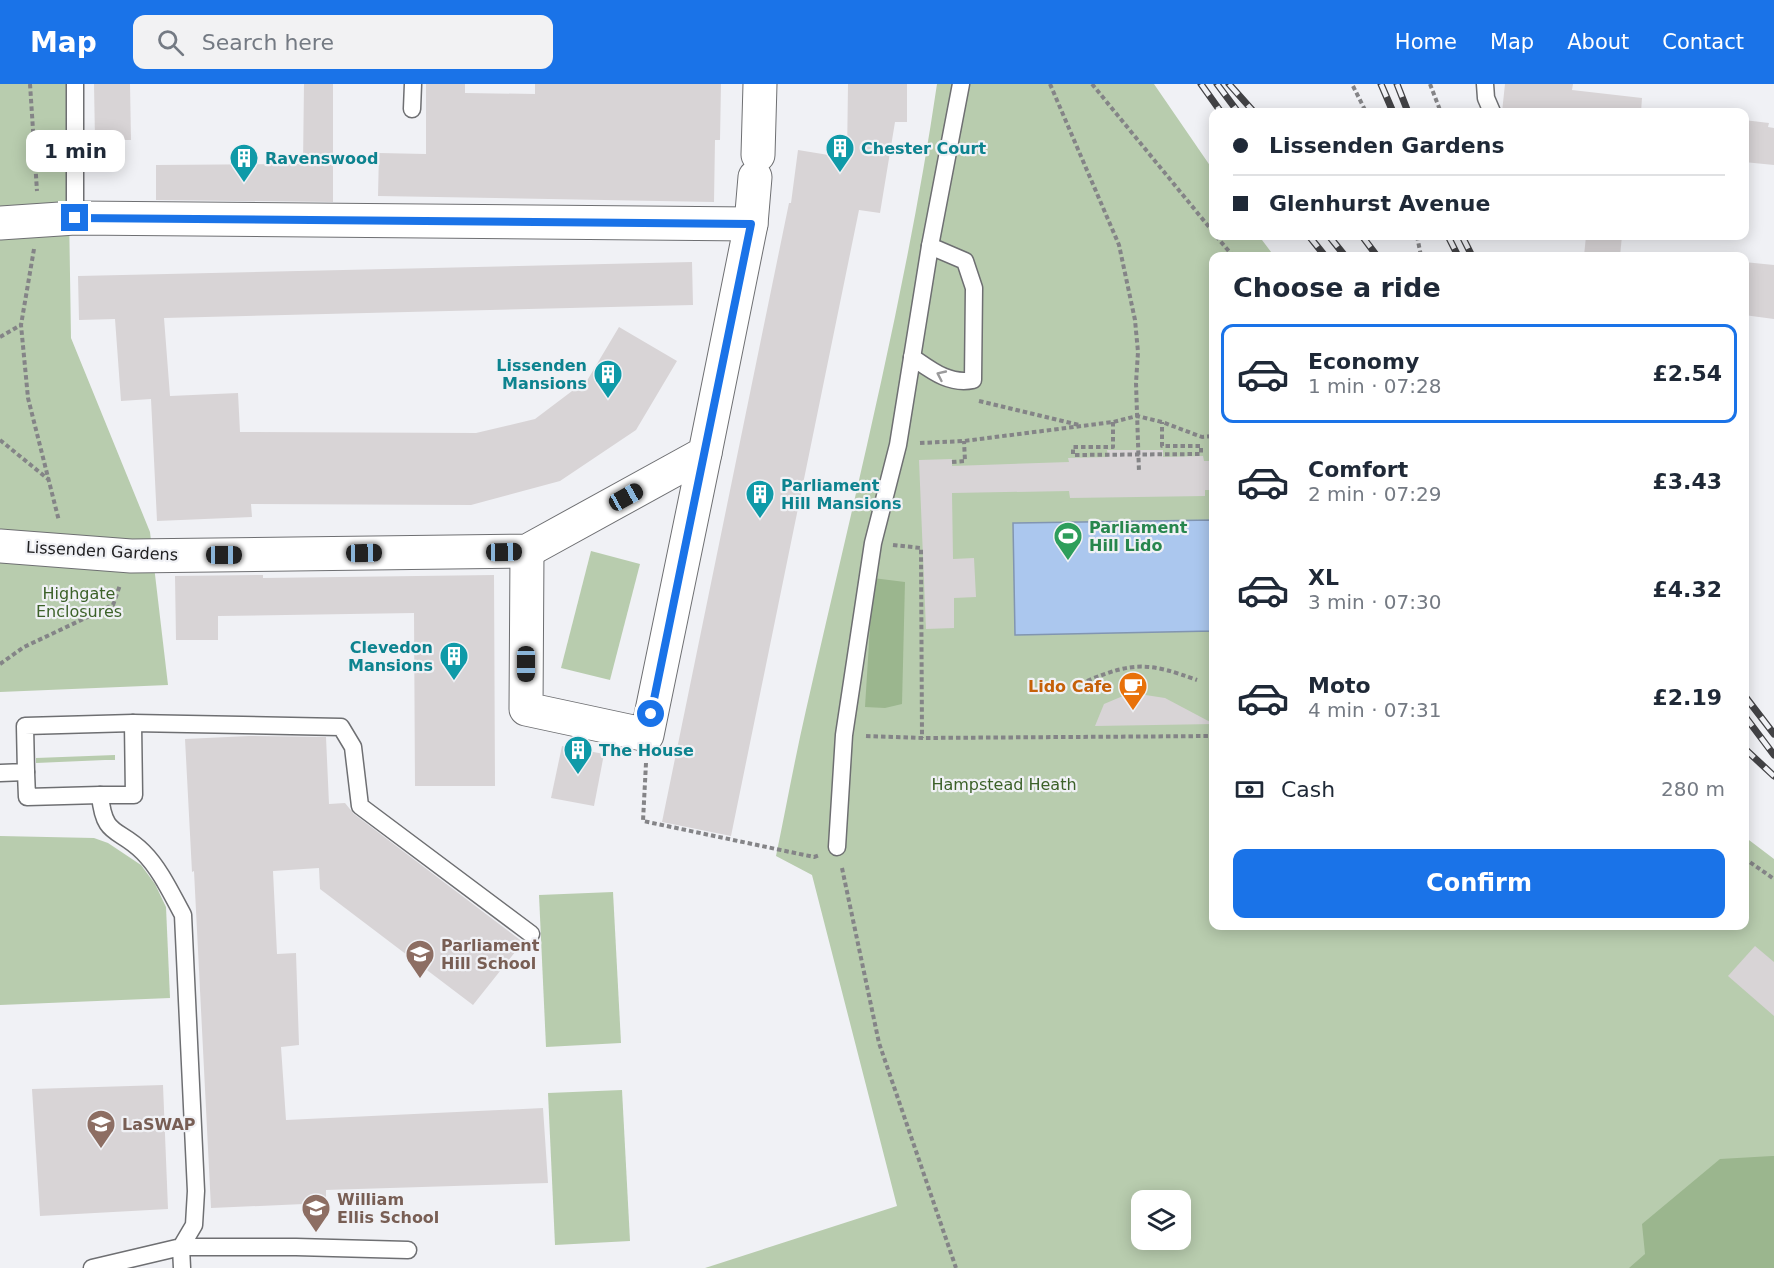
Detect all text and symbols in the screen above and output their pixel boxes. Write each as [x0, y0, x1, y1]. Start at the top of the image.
search box [133, 15, 553, 69]
text: Map [30, 26, 97, 59]
icon: search [154, 26, 187, 59]
text: Search here [202, 30, 334, 55]
text: Home [1395, 30, 1457, 54]
text: Map [1490, 30, 1534, 54]
text: About [1567, 30, 1629, 54]
text: Contact [1662, 30, 1744, 54]
callout: 1 min [26, 131, 124, 173]
building icon: Chester Court [824, 132, 856, 174]
text: Lissenden Gardens [1269, 133, 1505, 158]
text: 1 min [44, 139, 107, 163]
place label: Chester Court [861, 139, 986, 158]
building icon: Ravenswood [228, 142, 260, 184]
place label: Ravenswood [265, 149, 379, 168]
text: Glenhurst Avenue [1269, 191, 1490, 216]
route end [61, 204, 88, 231]
text: Choose a ride [1233, 272, 1441, 303]
icon: car [1236, 347, 1290, 401]
text: Economy [1308, 349, 1419, 374]
place label: Lissenden Mansions [496, 356, 587, 393]
building icon: Lissenden Mansions [592, 358, 624, 400]
text: £2.54 [1652, 361, 1722, 386]
one-way arrow [936, 370, 947, 382]
text: 1 min · 07:28 [1308, 374, 1442, 398]
icon: car [1236, 455, 1290, 509]
text: Comfort [1308, 457, 1408, 482]
text: £3.43 [1652, 469, 1722, 494]
place label: Parliament Hill Mansions [781, 476, 901, 513]
building icon: Parliament Hill Mansions [744, 478, 776, 520]
car [606, 480, 646, 514]
text: 2 min · 07:29 [1308, 482, 1442, 506]
place label: Parliament Hill Lido [1089, 518, 1188, 555]
sports icon: Parliament Hill Lido [1052, 520, 1084, 562]
street label: Lissenden Gardens [25, 538, 179, 564]
car [486, 543, 522, 561]
car [346, 544, 382, 562]
car [206, 546, 242, 564]
icon: car [1236, 563, 1290, 617]
text: XL [1308, 565, 1339, 590]
text: £4.32 [1652, 577, 1722, 602]
park label: Highgate Enclosures [36, 584, 122, 621]
text: 3 min · 07:30 [1308, 590, 1442, 614]
place label: Clevedon Mansions [348, 638, 433, 675]
building icon: Clevedon Mansions [438, 640, 470, 682]
car [517, 646, 535, 682]
cafe icon: Lido Cafe [1117, 670, 1149, 712]
icon: car [1236, 671, 1290, 725]
text: Moto [1308, 673, 1371, 698]
place label: Lido Cafe [1028, 677, 1112, 696]
text: £2.19 [1652, 685, 1722, 710]
text: 4 min · 07:31 [1308, 698, 1442, 722]
route start [637, 700, 664, 727]
building icon: The House [562, 734, 594, 776]
place label: The House [599, 741, 694, 760]
icon: cash [1233, 773, 1266, 806]
park label: Hampstead Heath [931, 775, 1077, 794]
text: Cash [1281, 777, 1335, 802]
text: 280 m [1661, 777, 1725, 801]
button: Confirm [1233, 849, 1725, 918]
place label: Parliament Hill School [441, 936, 540, 973]
school or university icon: Parliament Hill School [404, 938, 436, 980]
school or university icon: LaSWAP [85, 1108, 117, 1150]
place label: LaSWAP [122, 1115, 196, 1134]
place label: William Ellis School [337, 1190, 439, 1227]
map controls [1131, 1190, 1191, 1250]
button: layers [1131, 1190, 1191, 1250]
school or university icon: William Ellis School [300, 1192, 332, 1234]

